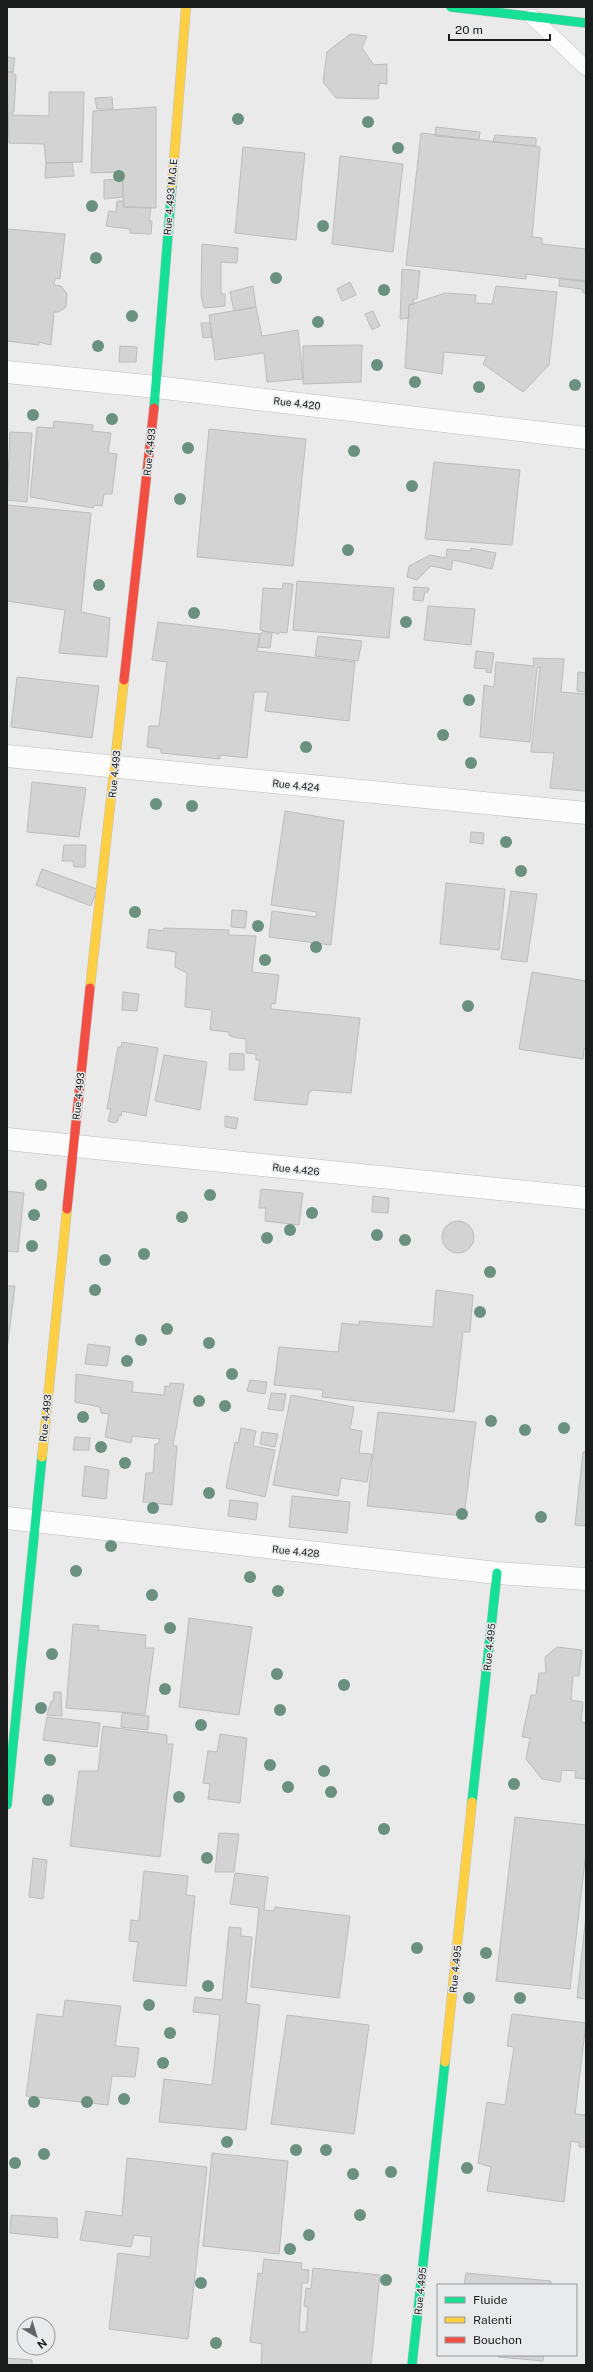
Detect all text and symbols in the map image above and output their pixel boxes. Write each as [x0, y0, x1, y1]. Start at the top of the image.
scale bar [449, 16, 550, 42]
text: 20 m [455, 23, 483, 37]
street label: Rue 4.493 M.G.E [161, 158, 179, 236]
street label: Rue 4.420 [273, 394, 321, 412]
street label: Rue 4.493 [141, 428, 157, 476]
street label: Rue 4.493 [106, 750, 122, 798]
street label: Rue 4.424 [272, 777, 320, 793]
street label: Rue 4.493 [70, 1072, 86, 1120]
street label: Rue 4.426 [272, 1161, 320, 1177]
street label: Rue 4.493 [37, 1394, 53, 1442]
street label: Rue 4.428 [272, 1543, 320, 1559]
street label: Rue 4.495 [481, 1623, 497, 1671]
street label: Rue 4.495 [447, 1945, 463, 1993]
street label: Rue 4.495 [412, 2267, 428, 2315]
legend [437, 2284, 577, 2356]
text: Fluide [473, 2293, 508, 2307]
text: Ralenti [473, 2313, 512, 2327]
north arrow [16, 2316, 56, 2356]
text: Bouchon [473, 2333, 522, 2347]
text: N [35, 2337, 49, 2351]

